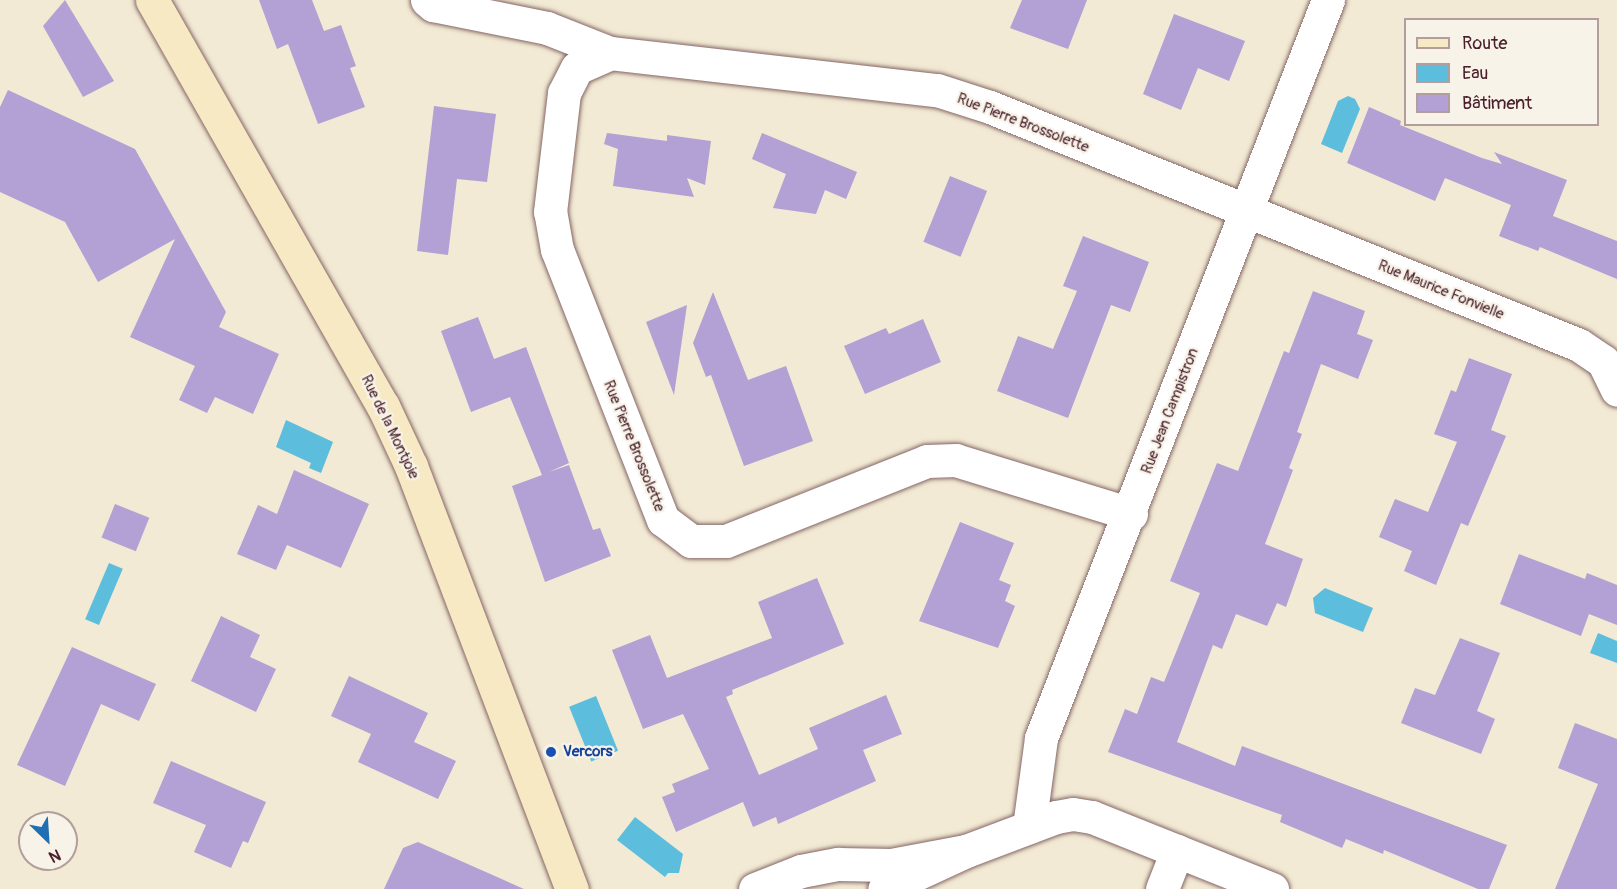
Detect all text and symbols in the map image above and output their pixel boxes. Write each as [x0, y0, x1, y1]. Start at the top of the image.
legend [1404, 18, 1599, 126]
text: Route [1462, 32, 1507, 55]
text: Eau [1462, 62, 1488, 85]
street label: Rue Pierre Brossolette [955, 90, 1091, 156]
text: Bâtiment [1462, 92, 1532, 115]
street label: Rue Maurice Fonvielle [1375, 257, 1507, 323]
street label: Rue Jean Campistron [1138, 346, 1202, 476]
street label: Rue de la Montjoie [357, 372, 423, 482]
street label: Rue Pierre Brossolette [599, 378, 669, 514]
place label: Vercors [563, 743, 612, 761]
marker: Vercors [544, 745, 558, 759]
north arrow [18, 811, 78, 871]
text: N [46, 844, 64, 867]

